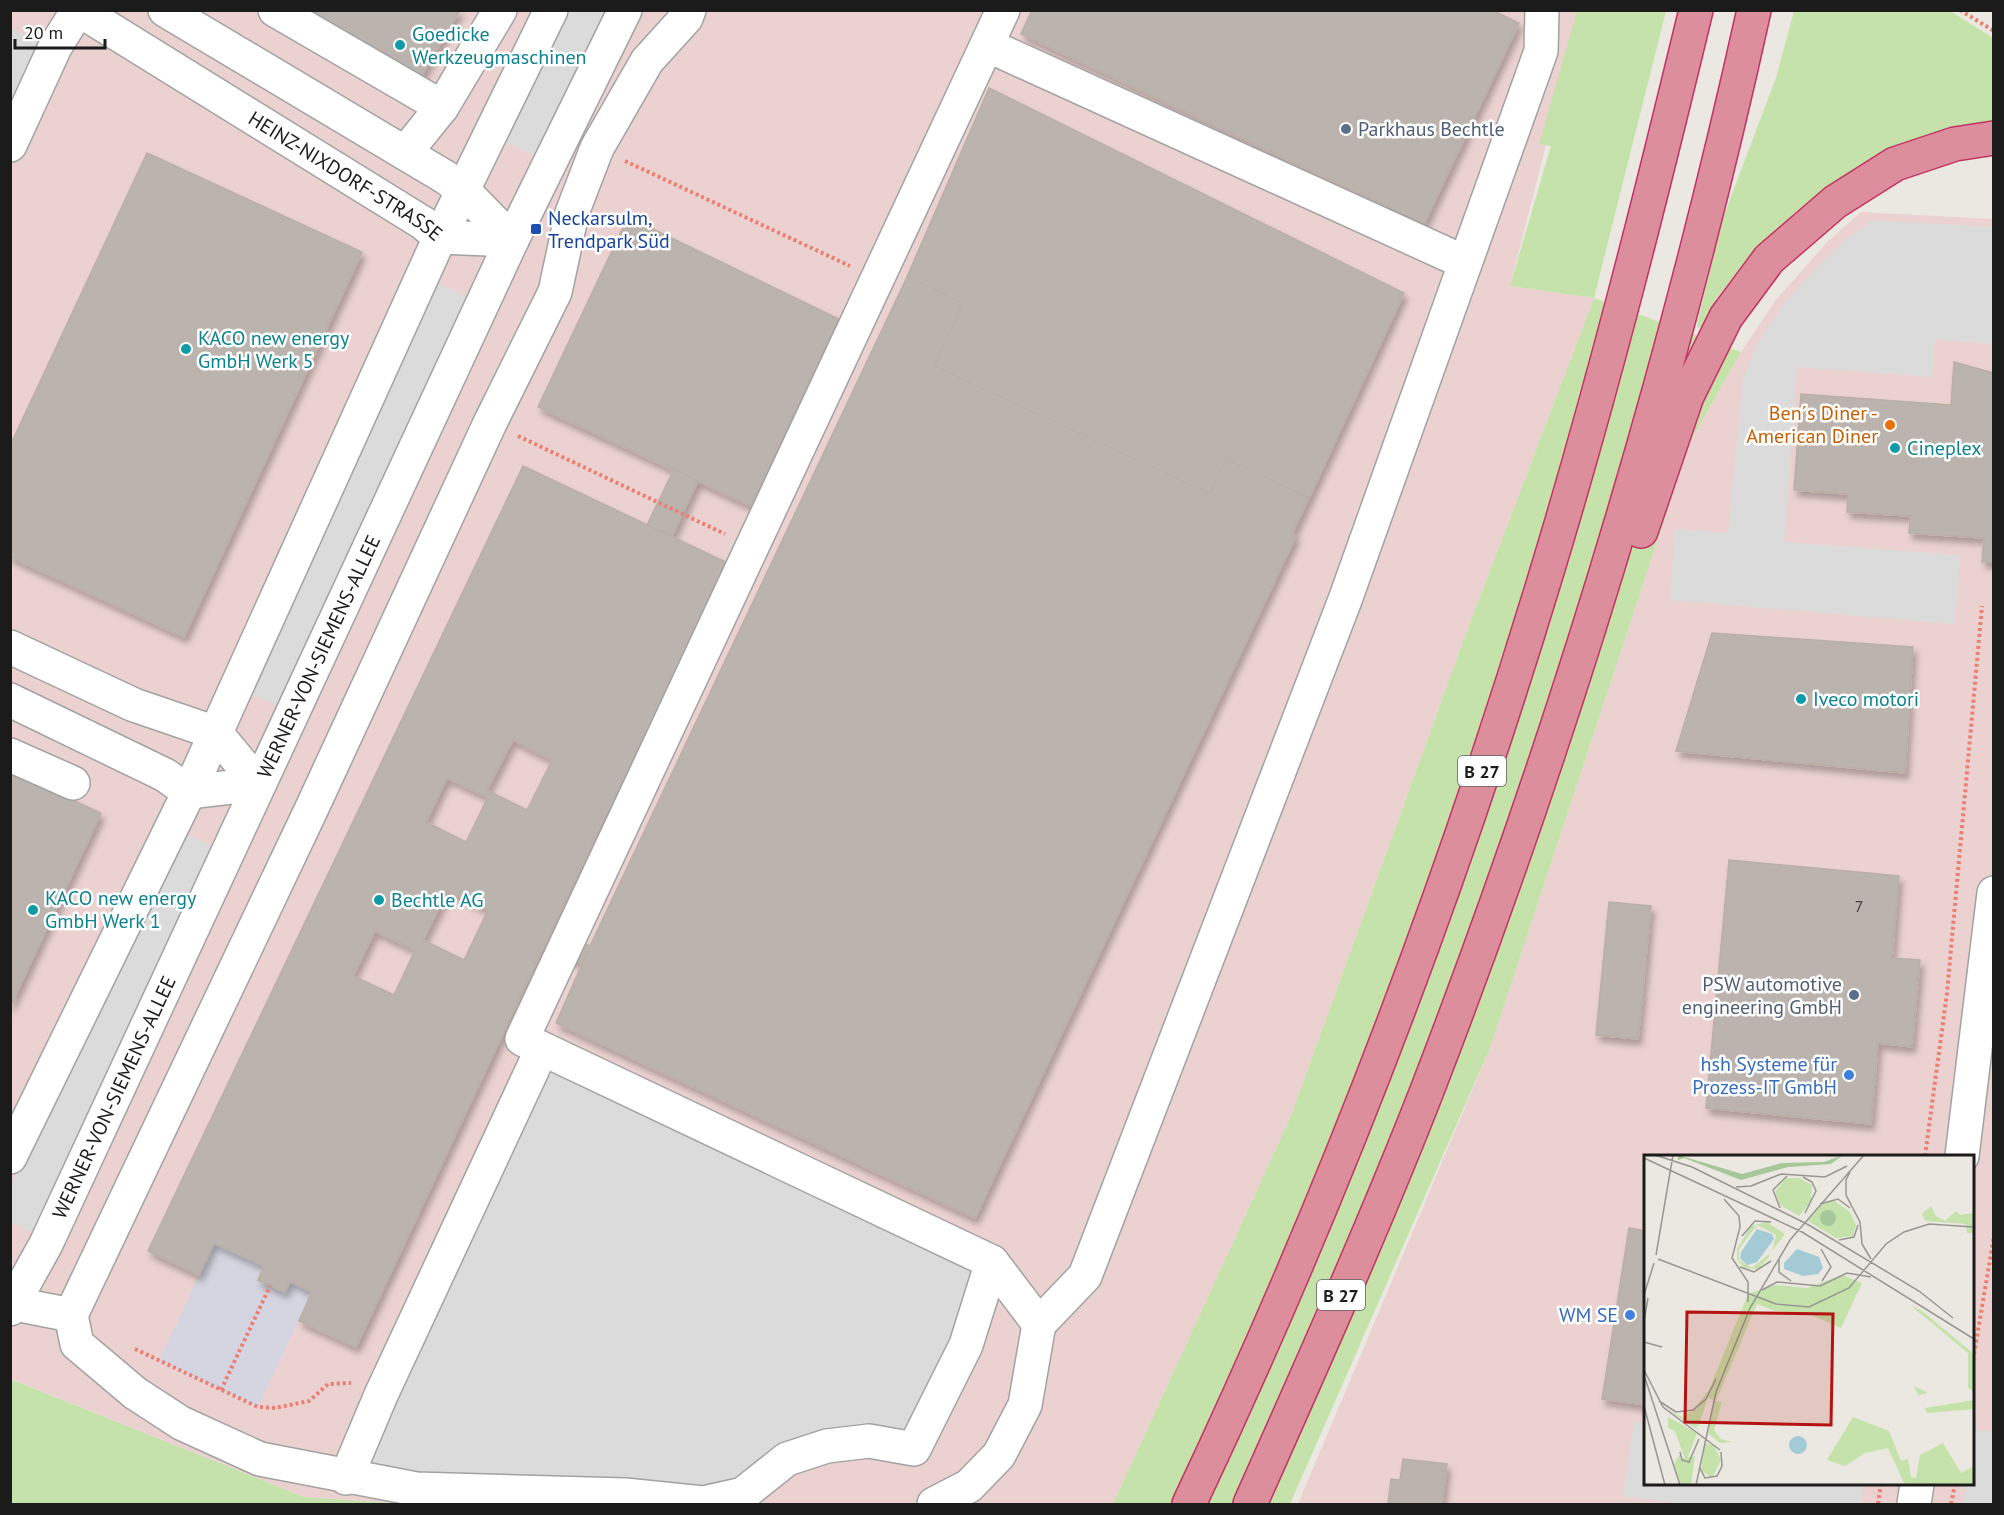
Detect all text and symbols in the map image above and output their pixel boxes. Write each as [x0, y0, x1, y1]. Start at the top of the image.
scale bar [15, 12, 105, 50]
text: 20 m [24, 21, 63, 44]
place label: Goedicke Werkzeugmaschinen [412, 21, 587, 70]
marker: Goedicke Werkzeugmaschinen [393, 38, 407, 52]
street label: HEINZ-NIXDORF-STRASSE [244, 105, 448, 247]
place label: Parkhaus Bechtle [1358, 116, 1505, 142]
marker: Parkhaus Bechtle [1339, 122, 1353, 136]
place label: Neckarsulm, Trendpark Süd [548, 205, 670, 254]
marker: Neckarsulm, Trendpark Süd [529, 222, 543, 236]
place label: KACO new energy GmbH Werk 5 [198, 325, 350, 374]
marker: KACO new energy GmbH Werk 5 [179, 342, 193, 356]
place label: Ben´s Diner - American Diner [1746, 400, 1878, 449]
marker: Ben´s Diner - American Diner [1883, 418, 1897, 432]
place label: Cineplex [1907, 435, 1982, 461]
marker: Cineplex [1888, 441, 1902, 455]
street label: WERNER-VON-SIEMENS-ALLEE [251, 531, 386, 782]
place label: Iveco motori [1813, 686, 1919, 712]
marker: Iveco motori [1794, 692, 1808, 706]
road number: B 27 [1458, 756, 1506, 786]
place label: KACO new energy GmbH Werk 1 [45, 885, 197, 934]
place label: Bechtle AG [391, 887, 484, 913]
marker: Bechtle AG [372, 893, 386, 907]
house number: 7 [1855, 896, 1863, 916]
marker: KACO new energy GmbH Werk 1 [26, 903, 40, 917]
place label: PSW automotive engineering GmbH [1682, 971, 1842, 1020]
street label: WERNER-VON-SIEMENS-ALLEE [46, 972, 182, 1223]
marker: PSW automotive engineering GmbH [1847, 988, 1861, 1002]
place label: hsh Systeme für Prozess-IT GmbH [1692, 1051, 1837, 1100]
marker: hsh Systeme für Prozess-IT GmbH [1842, 1068, 1856, 1082]
inset map [1644, 1155, 1974, 1485]
road number: B 27 [1317, 1280, 1365, 1310]
place label: WM SE [1559, 1302, 1618, 1328]
marker: WM SE [1623, 1308, 1637, 1322]

